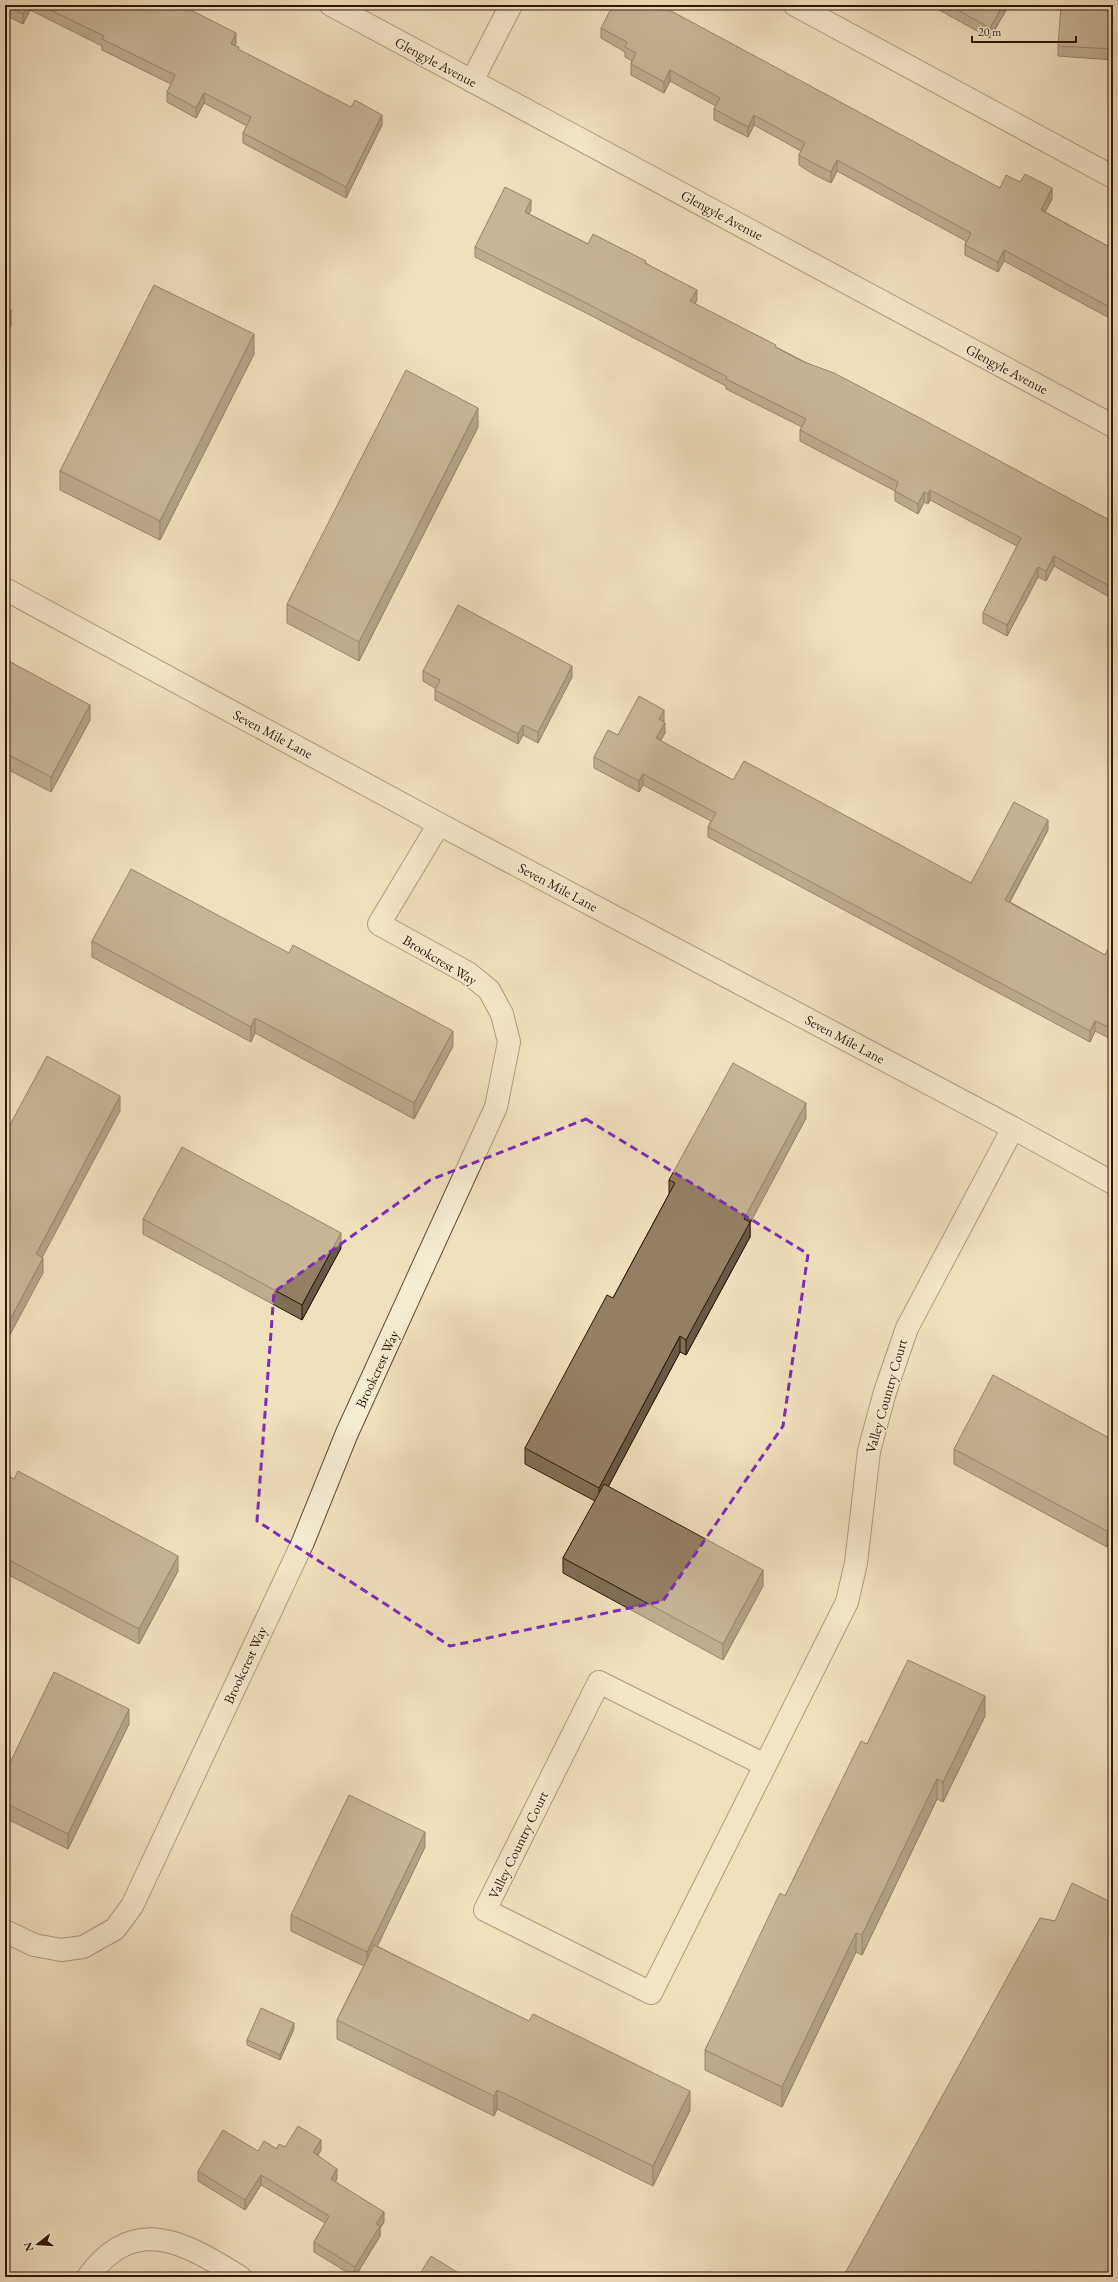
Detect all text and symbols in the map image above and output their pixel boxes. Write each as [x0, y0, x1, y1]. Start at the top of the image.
scale bar [972, 18, 1076, 44]
text: 20 m [978, 24, 1002, 40]
street label: Glengyle Avenue [392, 33, 481, 91]
street label: Glengyle Avenue [678, 186, 767, 244]
street label: Glengyle Avenue [963, 340, 1052, 398]
street label: Seven Mile Lane [230, 705, 316, 763]
street label: Seven Mile Lane [515, 858, 601, 916]
street label: Brookcrest Way [400, 931, 481, 990]
street label: Seven Mile Lane [802, 1010, 888, 1068]
street label: Brookcrest Way [351, 1327, 403, 1411]
street label: Valley Country Court [861, 1336, 911, 1455]
street label: Brookcrest Way [219, 1623, 271, 1707]
street label: Valley Country Court [484, 1788, 552, 1902]
north arrow [18, 2224, 58, 2264]
text: N [20, 2241, 36, 2253]

